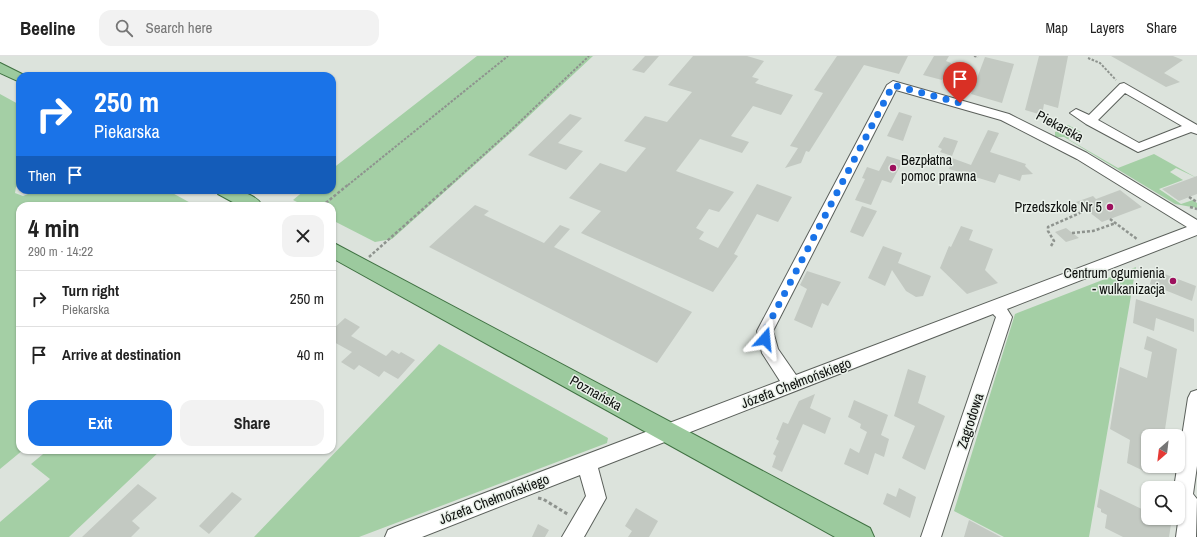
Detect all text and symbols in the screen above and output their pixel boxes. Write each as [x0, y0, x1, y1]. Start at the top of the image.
search box [99, 10, 379, 46]
text: Beeline [20, 15, 75, 41]
icon: search [113, 17, 135, 39]
text: Search here [145, 17, 212, 38]
text: Map [1046, 19, 1068, 37]
text: Layers [1090, 19, 1124, 37]
text: Share [1146, 19, 1177, 37]
pin [943, 62, 977, 103]
icon: arrive [949, 68, 971, 90]
text: 250 m [94, 83, 159, 121]
icon: right [28, 88, 80, 140]
street label: Piekarska [1033, 106, 1087, 146]
text: Piekarska [94, 119, 160, 144]
place label: Bezpłatna pomoc prawna [901, 151, 977, 185]
marker: Bezpłatna pomoc prawna [888, 163, 898, 173]
icon: arrive [64, 164, 86, 186]
text: Then [28, 165, 56, 186]
place label: Przedszkole Nr 5 [1015, 198, 1102, 216]
marker: Przedszkole Nr 5 [1105, 202, 1115, 212]
text: 4 min [28, 212, 79, 244]
button: close [282, 215, 324, 257]
text: 290 m · 14:22 [28, 243, 93, 260]
place label: Centrum ogumienia - wulkanizacja [1064, 264, 1166, 298]
marker: Centrum ogumienia - wulkanizacja [1168, 276, 1178, 286]
text: Turn right [62, 280, 119, 301]
icon: right [28, 288, 50, 310]
text: 250 m [290, 288, 324, 309]
text: Piekarska [62, 301, 109, 318]
position arrow [744, 318, 786, 360]
icon: arrive [28, 344, 50, 366]
text: Arrive at destination [62, 344, 181, 365]
text: 40 m [297, 344, 324, 365]
street label: Józefa Chełmońskiego [738, 354, 854, 412]
street label: Poznańska [567, 371, 626, 415]
street label: Zagrodowa [953, 390, 988, 451]
button: Exit [28, 400, 172, 446]
button: Share [180, 400, 324, 446]
north arrow [1141, 429, 1185, 473]
map controls [1141, 429, 1185, 525]
street label: Józefa Chełmońskiego [436, 470, 552, 528]
button: search [1141, 481, 1185, 525]

